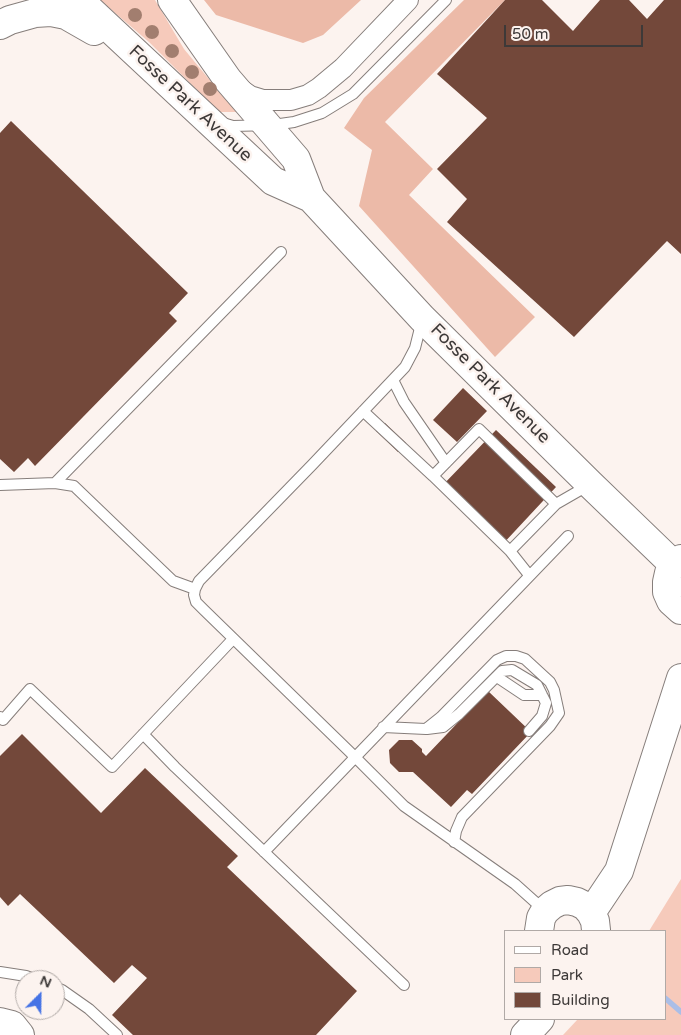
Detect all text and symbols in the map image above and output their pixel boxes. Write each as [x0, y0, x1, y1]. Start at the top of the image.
scale bar [506, 15, 645, 47]
text: 50 m [512, 25, 549, 43]
street label: Fosse Park Avenue [124, 41, 256, 167]
street label: Fosse Park Avenue [425, 319, 555, 449]
legend [503, 930, 666, 1020]
text: Road [551, 941, 589, 959]
text: Park [551, 966, 583, 984]
north arrow [15, 970, 65, 1020]
text: N [37, 972, 54, 992]
text: Building [551, 991, 610, 1009]

